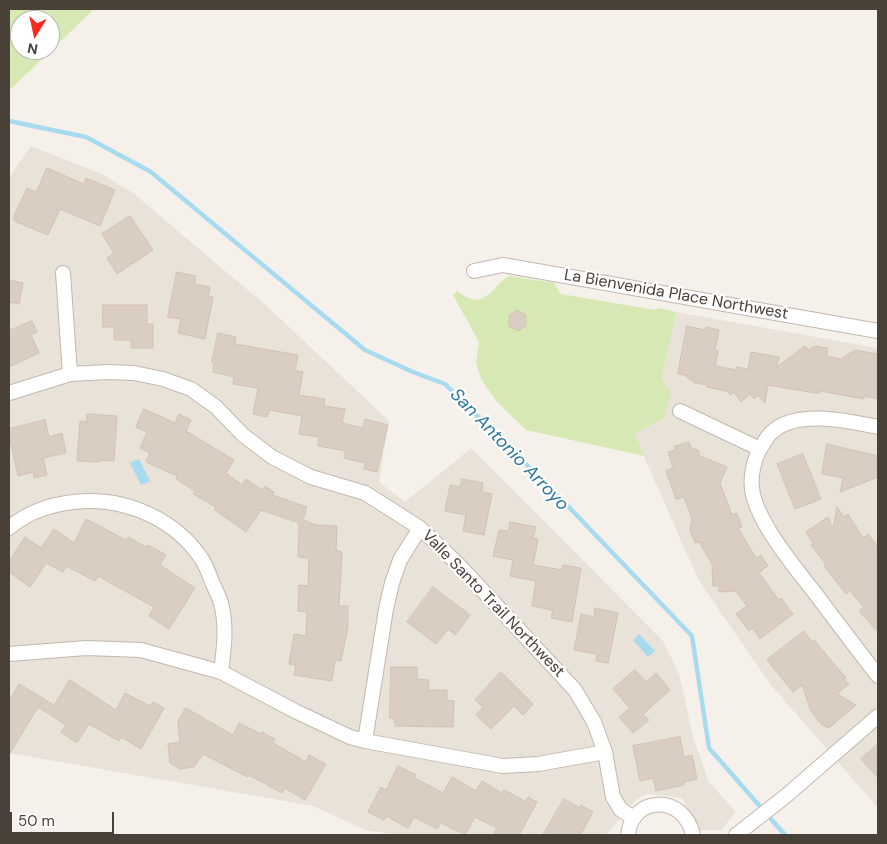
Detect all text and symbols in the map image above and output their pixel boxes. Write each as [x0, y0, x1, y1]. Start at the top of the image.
north arrow [10, 10, 60, 60]
text: N [26, 39, 39, 59]
street label: La Bienvenida Place Northwest [563, 266, 789, 324]
water label: San Antonio Arroyo [445, 384, 573, 516]
street label: Valle Santo Trail Northwest [418, 526, 568, 682]
scale bar [12, 802, 116, 834]
text: 50 m [18, 811, 55, 831]

